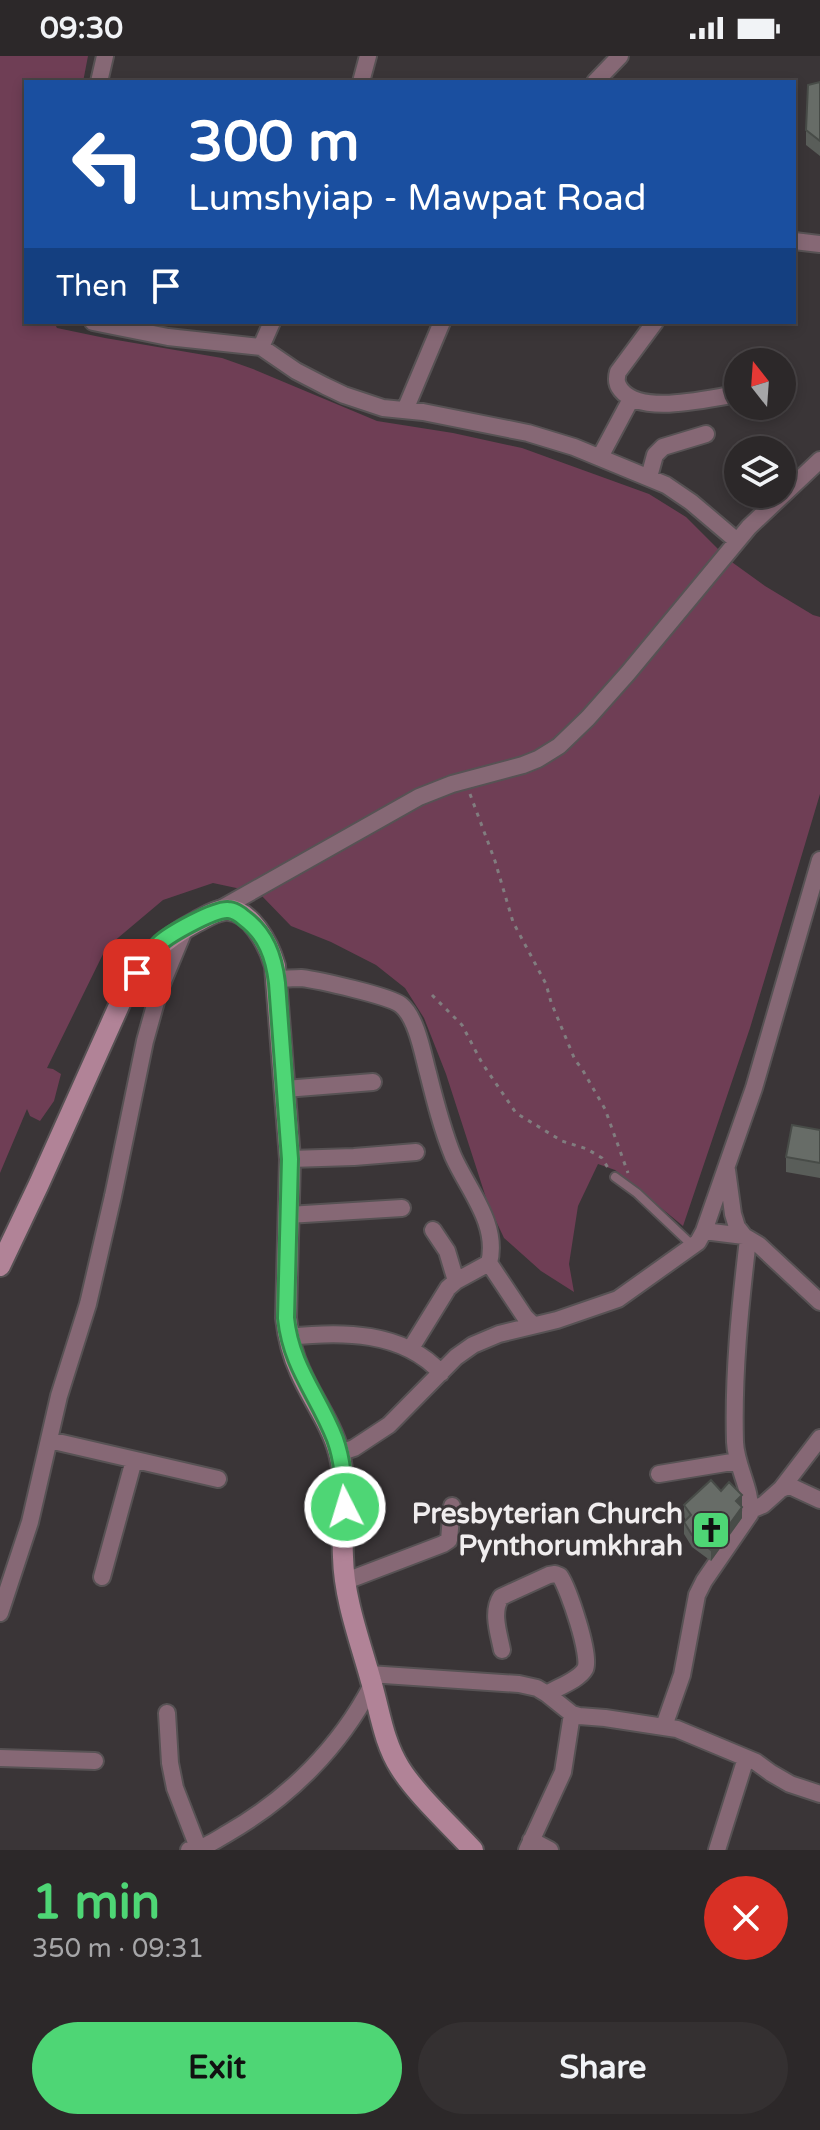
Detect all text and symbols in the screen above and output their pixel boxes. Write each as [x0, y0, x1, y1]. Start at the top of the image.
text: 09:30 [40, 10, 123, 47]
text: 300 m [188, 109, 359, 176]
icon: left [56, 112, 160, 216]
text: Lumshyiap - Mawpat Road [188, 177, 647, 220]
icon: arrive [144, 264, 188, 308]
text: Then [56, 268, 128, 305]
north arrow [724, 348, 796, 420]
map controls [724, 348, 796, 508]
button: layers [724, 436, 796, 508]
pin [103, 939, 171, 1007]
icon: arrive [115, 951, 159, 995]
position arrow [303, 1465, 387, 1549]
place label: Presbyterian Church Pynthorumkhrah [412, 1497, 683, 1563]
church icon: Presbyterian Church Pynthorumkhrah [690, 1509, 732, 1551]
text: 1 min [32, 1874, 160, 1932]
button: close [704, 1876, 788, 1960]
text: 350 m · 09:31 [32, 1933, 204, 1964]
button: Exit [32, 2022, 402, 2114]
button: Share [418, 2022, 788, 2114]

